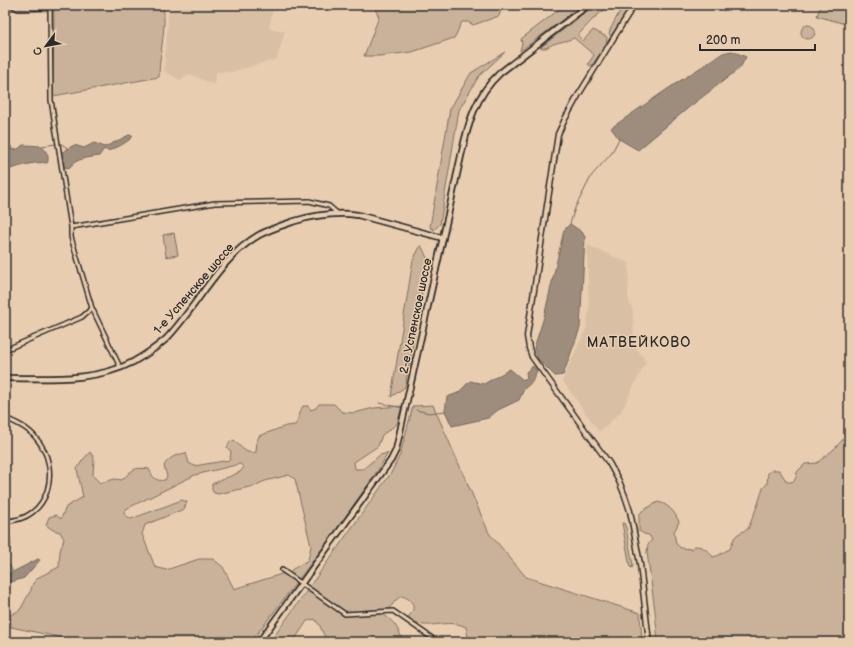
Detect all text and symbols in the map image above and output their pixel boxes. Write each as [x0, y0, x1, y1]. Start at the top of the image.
north arrow [26, 26, 66, 66]
scale bar [700, 26, 815, 52]
text: 200 m [706, 33, 740, 48]
text: С [30, 44, 45, 58]
street label: 1-е Успенское шоссе [150, 240, 238, 337]
street label: 2-е Успенское шоссе [396, 257, 436, 375]
district label: МАТВЕЙКОВО [587, 334, 691, 351]

